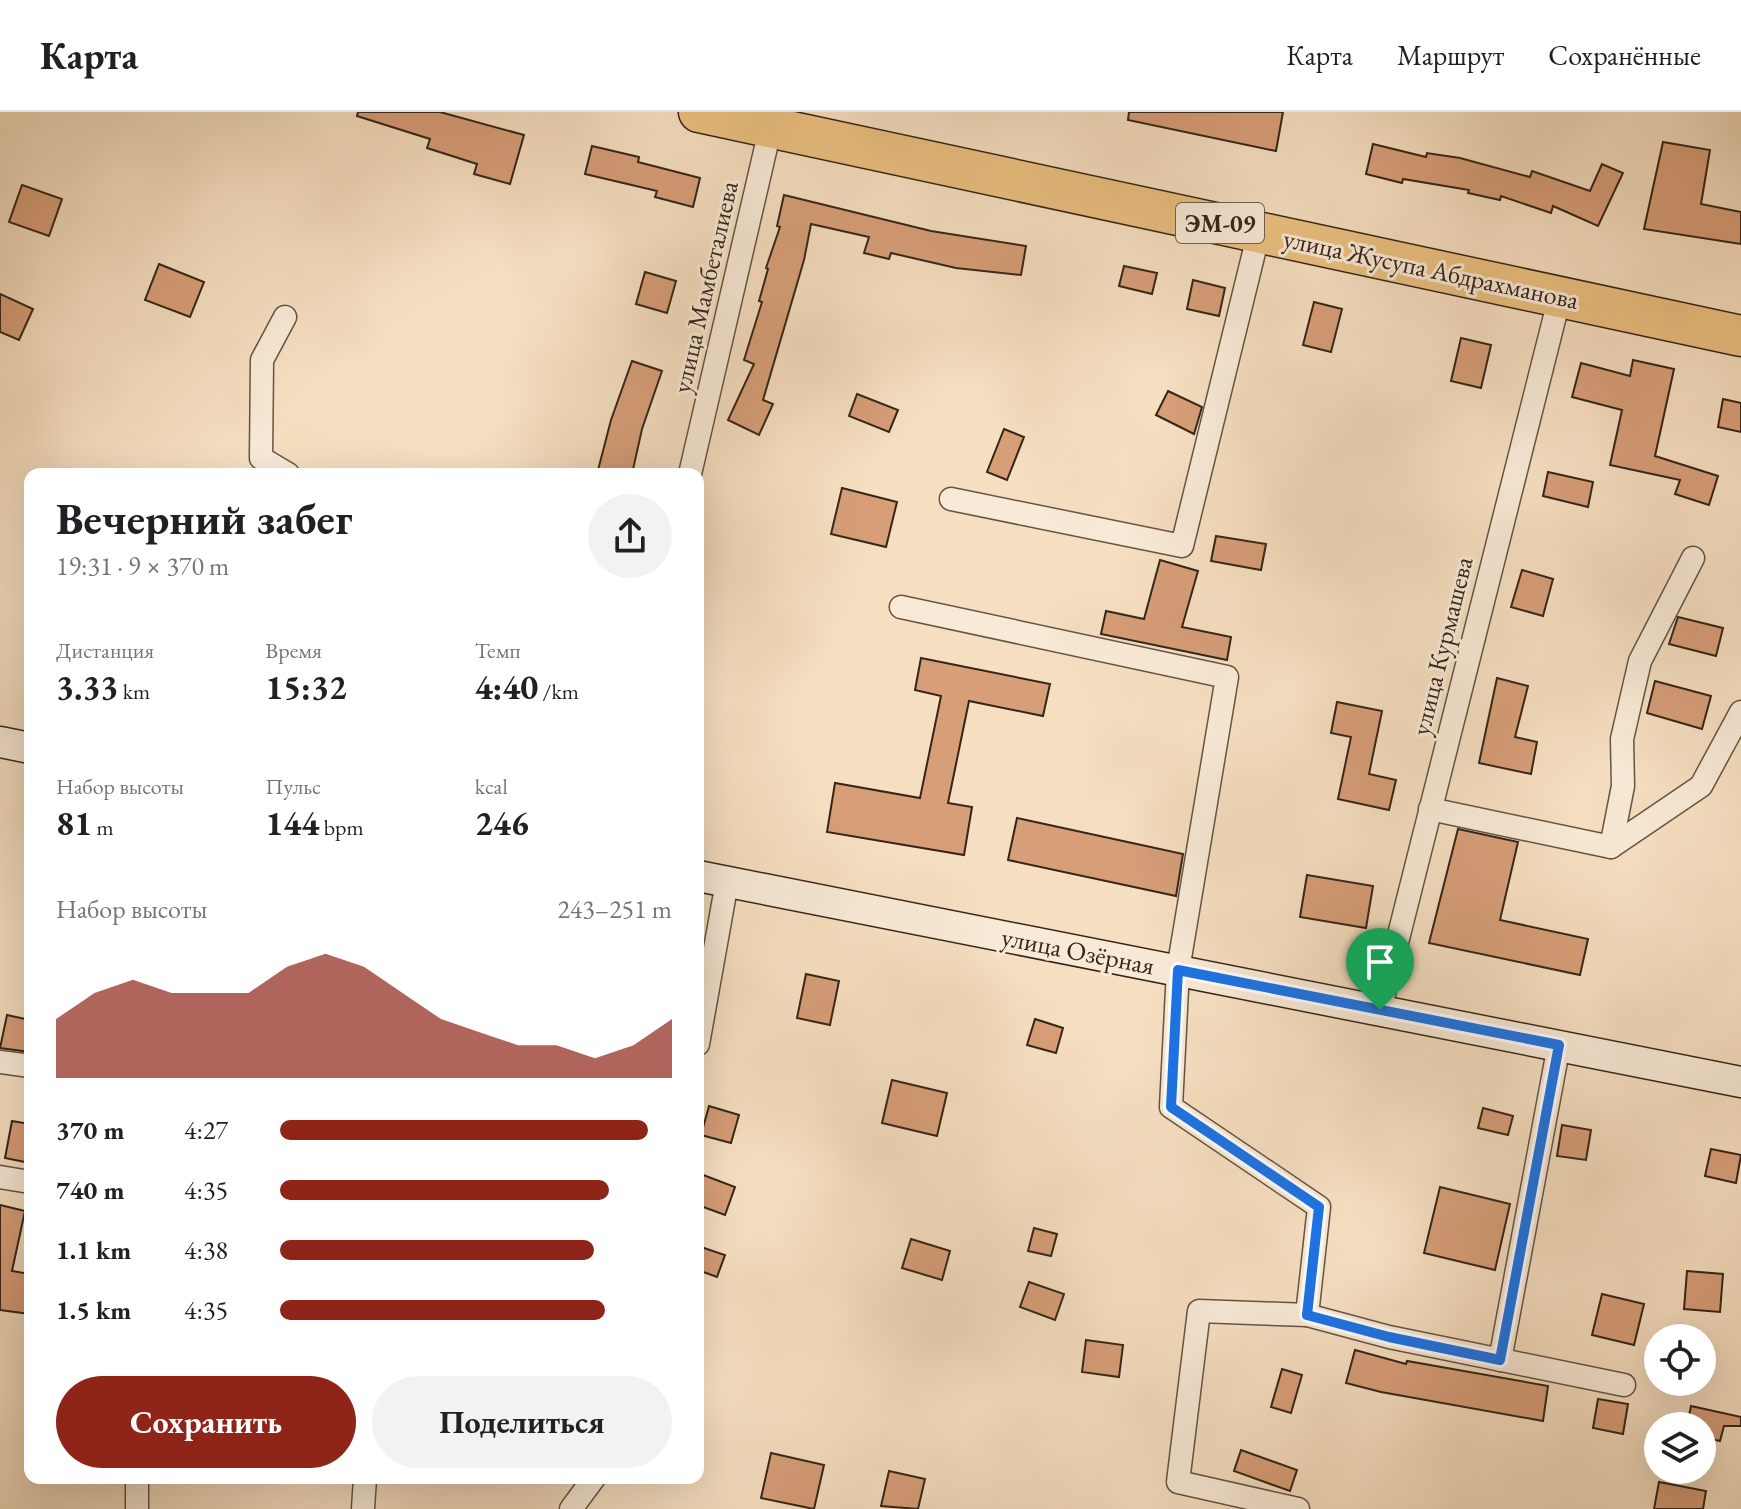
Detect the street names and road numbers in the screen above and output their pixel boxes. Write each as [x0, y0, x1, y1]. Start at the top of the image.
street label: улица Мамбеталиева [664, 177, 746, 396]
road number: ЭМ-09 [1176, 203, 1264, 243]
street label: улица Жусупа Абдрахманова [1280, 221, 1582, 317]
street label: улица Курмашева [1403, 553, 1481, 739]
street label: улица Озёрная [999, 920, 1157, 982]

